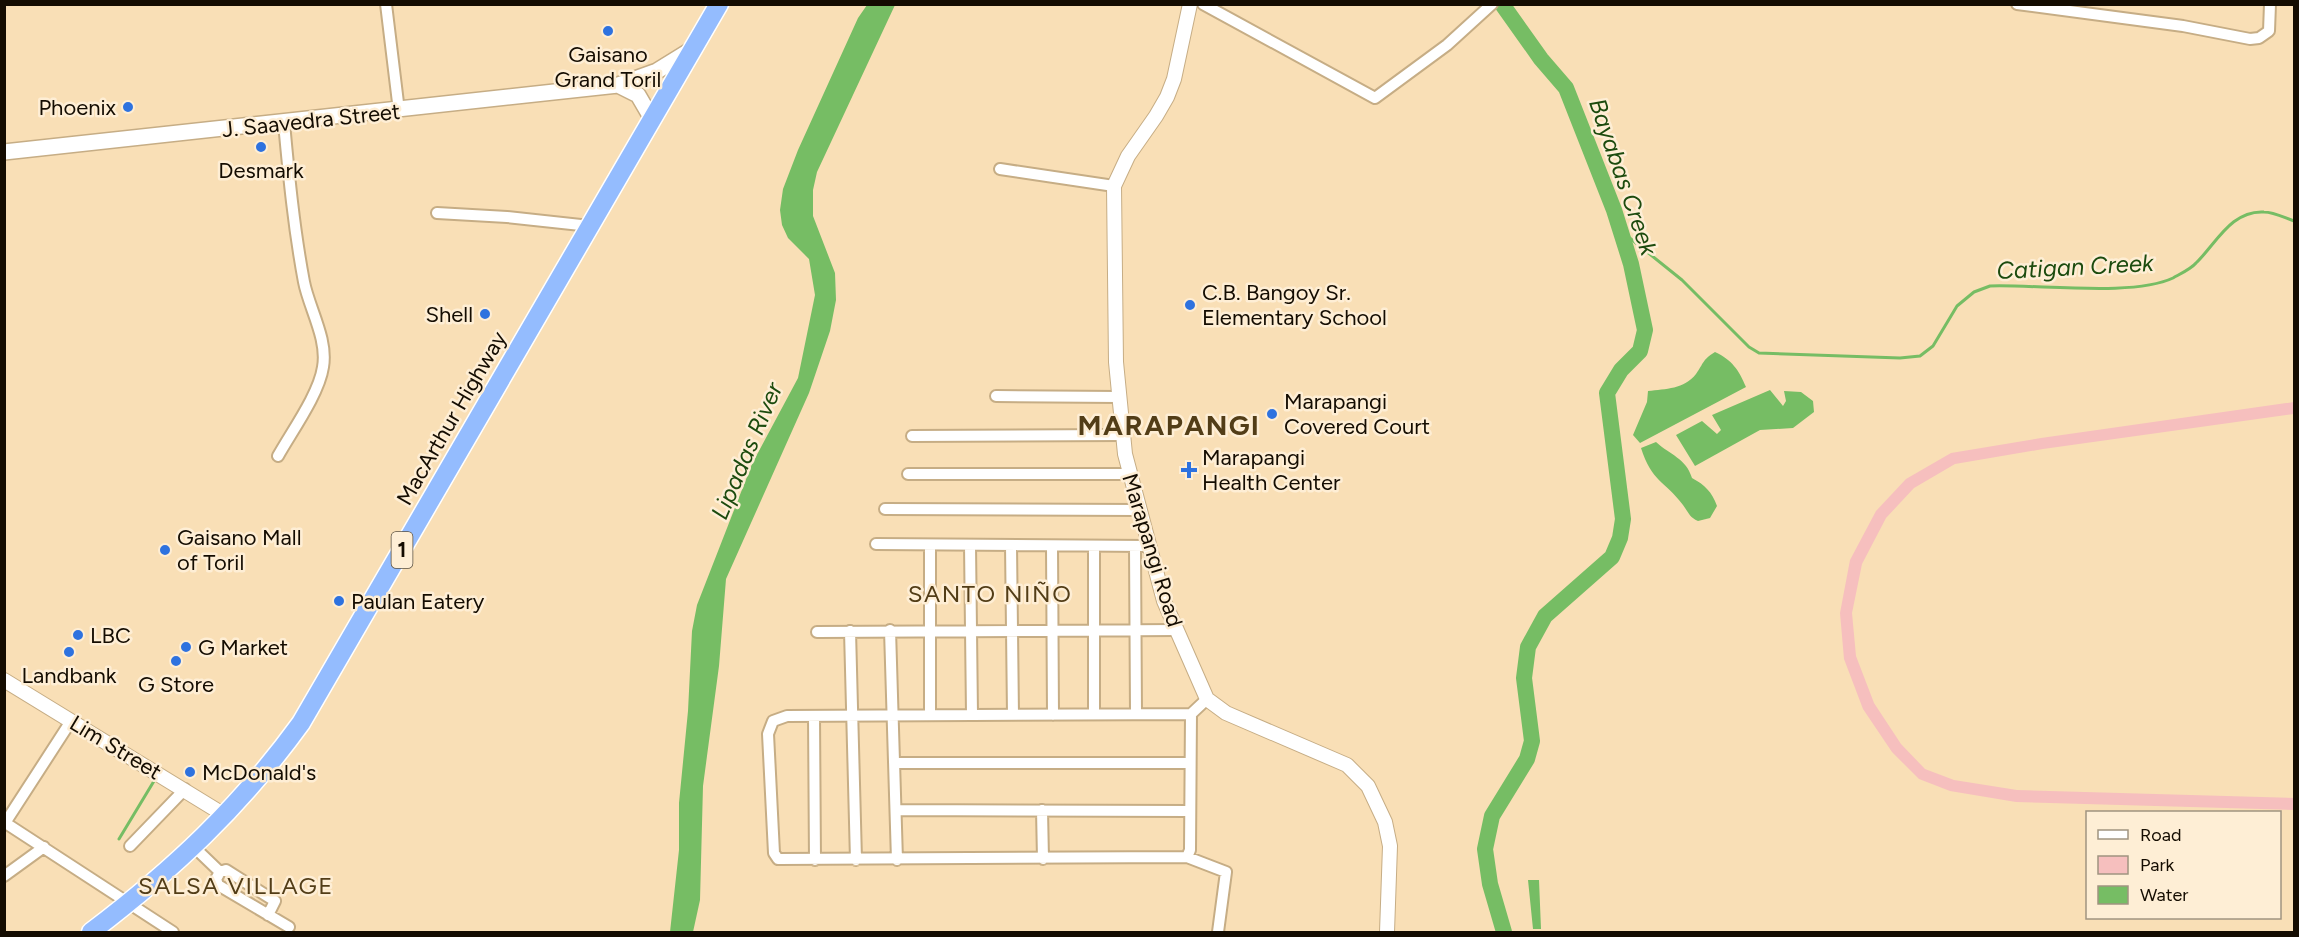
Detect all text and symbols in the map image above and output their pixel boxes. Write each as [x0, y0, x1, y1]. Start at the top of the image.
marker: Gaisano Grand Toril [601, 24, 615, 38]
place label: Gaisano Grand Toril [555, 41, 661, 93]
place label: Phoenix [38, 94, 117, 121]
water label: Bayabas Creek [1583, 95, 1664, 260]
street label: J. Saavedra Street [221, 98, 401, 143]
marker: Phoenix [121, 100, 135, 114]
marker: Desmark [254, 140, 268, 154]
place label: Desmark [218, 157, 304, 184]
water label: Catigan Creek [1996, 248, 2156, 285]
place label: C.B. Bangoy Sr. Elementary School [1202, 279, 1387, 331]
marker: C.B. Bangoy Sr. Elementary School [1183, 298, 1197, 312]
place label: Shell [426, 301, 473, 328]
marker: Shell [478, 307, 492, 321]
street label: MacArthur Highway [391, 326, 512, 510]
water label: Lipadas River [705, 377, 789, 524]
place label: Marapangi Covered Court [1284, 388, 1430, 440]
marker: Marapangi Covered Court [1265, 407, 1279, 421]
district label: MARAPANGI [1078, 408, 1260, 442]
place label: Marapangi Health Center [1202, 444, 1341, 496]
marker: Marapangi Health Center [1180, 461, 1198, 479]
street label: Marapangi Road [1116, 470, 1189, 630]
place label: Gaisano Mall of Toril [177, 524, 302, 576]
road number: 1 [392, 532, 412, 568]
marker: Gaisano Mall of Toril [158, 543, 172, 557]
district label: SANTO NIÑO [908, 579, 1072, 608]
place label: Paulan Eatery [351, 588, 485, 615]
marker: Paulan Eatery [332, 594, 346, 608]
place label: LBC [90, 622, 131, 649]
marker: LBC [71, 628, 85, 642]
place label: G Market [198, 634, 288, 661]
marker: G Market [179, 640, 193, 654]
marker: Landbank [62, 645, 76, 659]
marker: G Store [169, 654, 183, 668]
place label: Landbank [22, 662, 117, 689]
place label: G Store [138, 671, 214, 698]
street label: Lim Street [65, 710, 167, 785]
place label: McDonald's [202, 759, 316, 786]
marker: McDonald's [183, 765, 197, 779]
legend [2086, 811, 2281, 919]
text: Road [2140, 824, 2181, 846]
text: Park [2140, 854, 2175, 876]
district label: SALSA VILLAGE [138, 871, 334, 900]
text: Water [2140, 884, 2188, 906]

